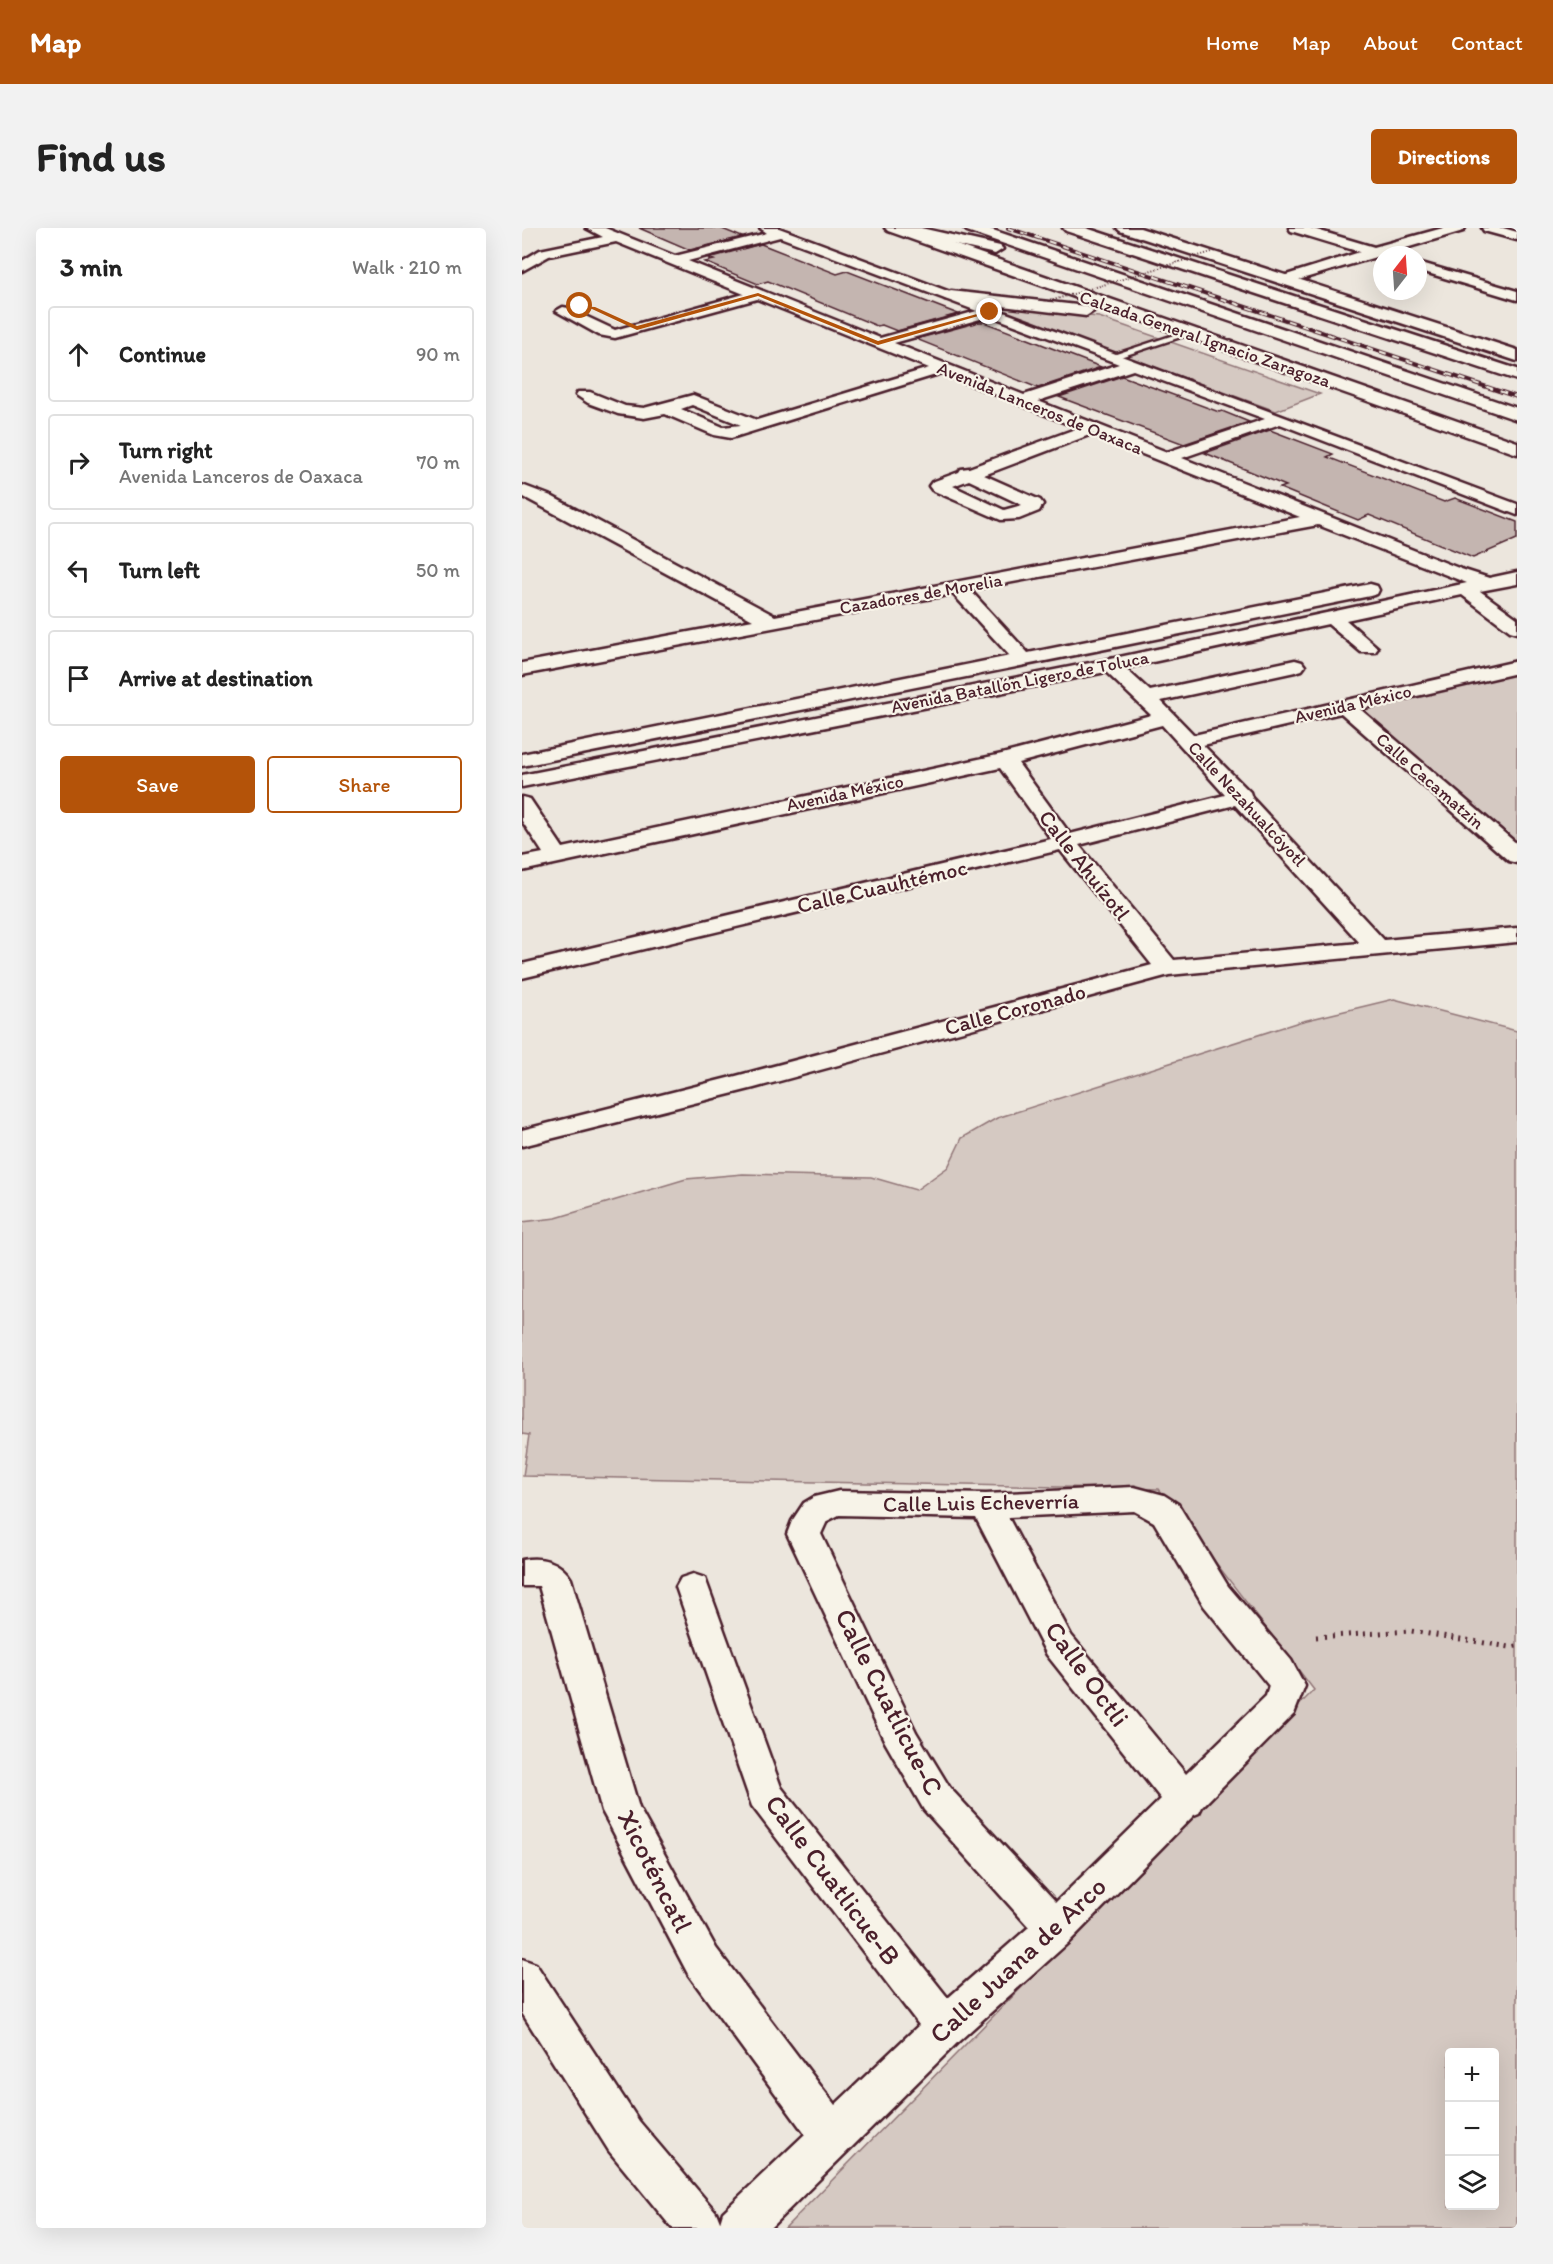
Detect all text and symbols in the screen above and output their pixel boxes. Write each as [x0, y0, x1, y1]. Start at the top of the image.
text: Map [30, 25, 81, 59]
text: Home [1206, 30, 1259, 55]
text: Map [1292, 30, 1331, 55]
text: About [1364, 30, 1418, 55]
text: Contact [1451, 30, 1523, 55]
button: Directions [1371, 129, 1517, 184]
text: Find us [36, 131, 166, 182]
north arrow [1373, 246, 1427, 300]
text: 3 min [60, 251, 122, 283]
text: Walk · 210 m [352, 255, 462, 279]
street label: Calzada General Ignacio Zaragoza [1077, 286, 1334, 393]
route start [566, 292, 592, 318]
route end [976, 298, 1002, 324]
icon: ahead [62, 338, 95, 371]
text: Continue [119, 341, 206, 368]
text: 90 m [416, 342, 460, 366]
street label: Avenida Lanceros de Oaxaca [934, 357, 1146, 460]
text: Turn right [119, 437, 213, 464]
icon: right [62, 446, 95, 479]
text: 70 m [416, 450, 460, 474]
text: Avenida Lanceros de Oaxaca [119, 464, 363, 488]
icon: left [62, 554, 95, 587]
text: Turn left [119, 557, 200, 584]
text: 50 m [416, 558, 460, 582]
street label: Cazadores de Morelia [838, 569, 1005, 619]
street label: Avenida Batallón Ligero de Toluca [889, 646, 1151, 718]
icon: arrive [62, 662, 95, 695]
text: Arrive at destination [119, 665, 313, 692]
street label: Avenida México [1292, 680, 1414, 728]
street label: Calle Cacamatzin [1371, 728, 1489, 834]
street label: Calle Nezahualcóyotl [1183, 737, 1311, 871]
button: Save [60, 756, 255, 813]
button: Share [267, 756, 462, 813]
street label: Avenida México [784, 770, 906, 816]
street label: Calle Ahuízotl [1033, 805, 1136, 926]
street label: Calle Cuauhtémoc [794, 854, 970, 919]
street label: Calle Coronado [942, 978, 1089, 1041]
street label: Calle Luis Echeverría [883, 1487, 1080, 1518]
street label: Calle Cuatlicue-C [828, 1603, 951, 1801]
street label: Calle Octli [1038, 1614, 1137, 1733]
street label: Calle Cuatlicue-B [758, 1788, 908, 1972]
street label: Xicoténcatl [610, 1804, 701, 1938]
street label: Calle Juana de Arco [922, 1869, 1113, 2050]
map controls [1445, 2048, 1499, 2210]
button: + [1445, 2048, 1499, 2102]
button: − [1445, 2102, 1499, 2156]
button: layers [1445, 2156, 1499, 2210]

